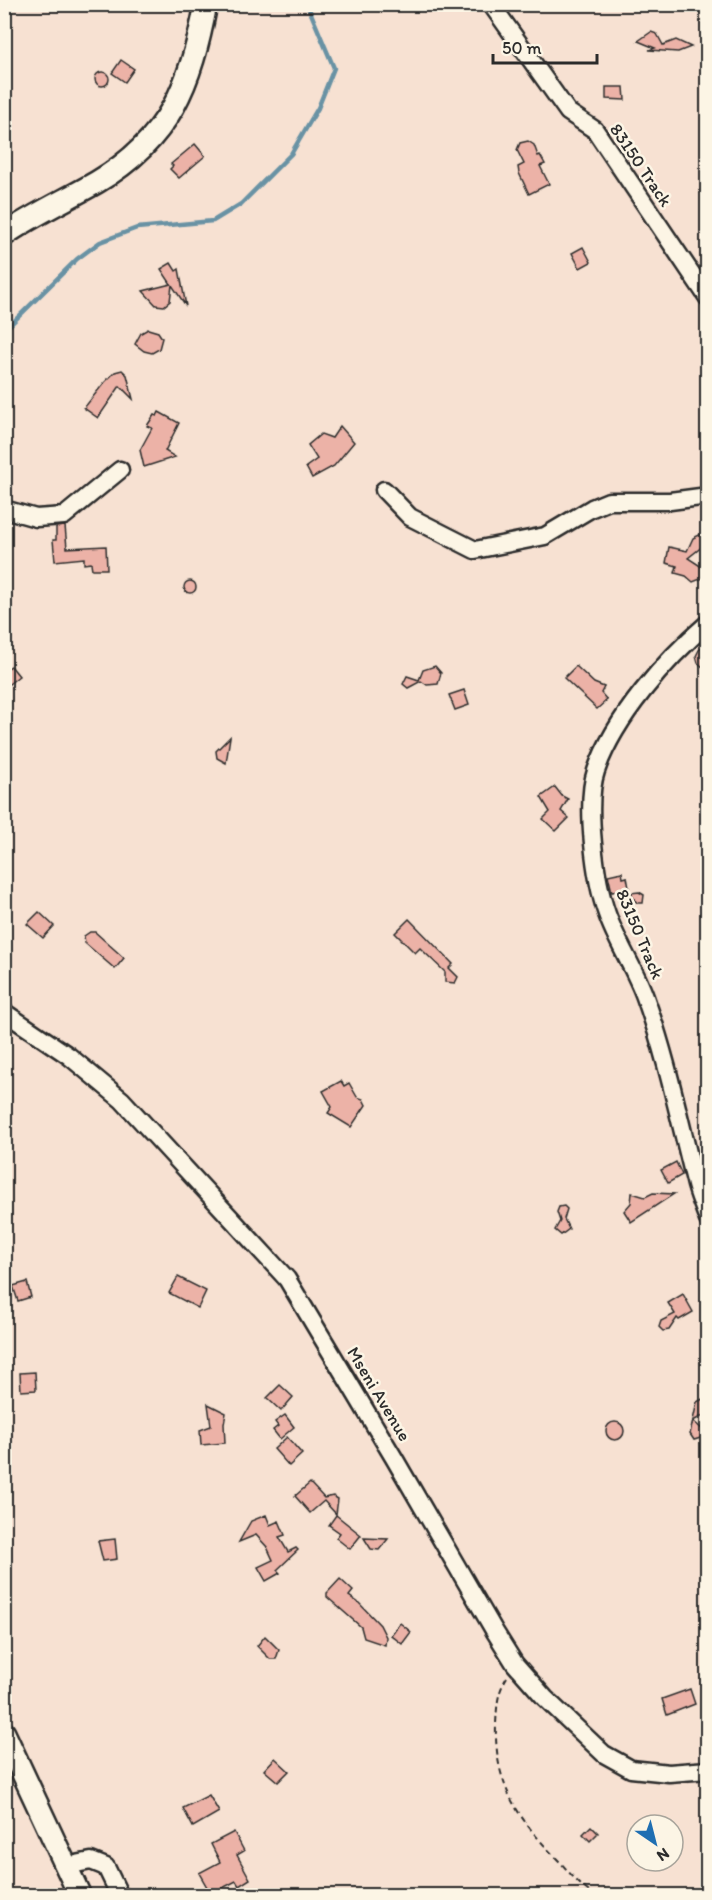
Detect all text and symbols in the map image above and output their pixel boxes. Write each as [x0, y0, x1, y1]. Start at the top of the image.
scale bar [493, 27, 596, 65]
text: 50 m [502, 37, 542, 59]
street label: 83150 Track [605, 119, 677, 211]
street label: 83150 Track [611, 886, 669, 983]
street label: Mseni Avenue [342, 1343, 416, 1445]
north arrow [625, 1813, 685, 1873]
text: N [653, 1844, 673, 1866]

